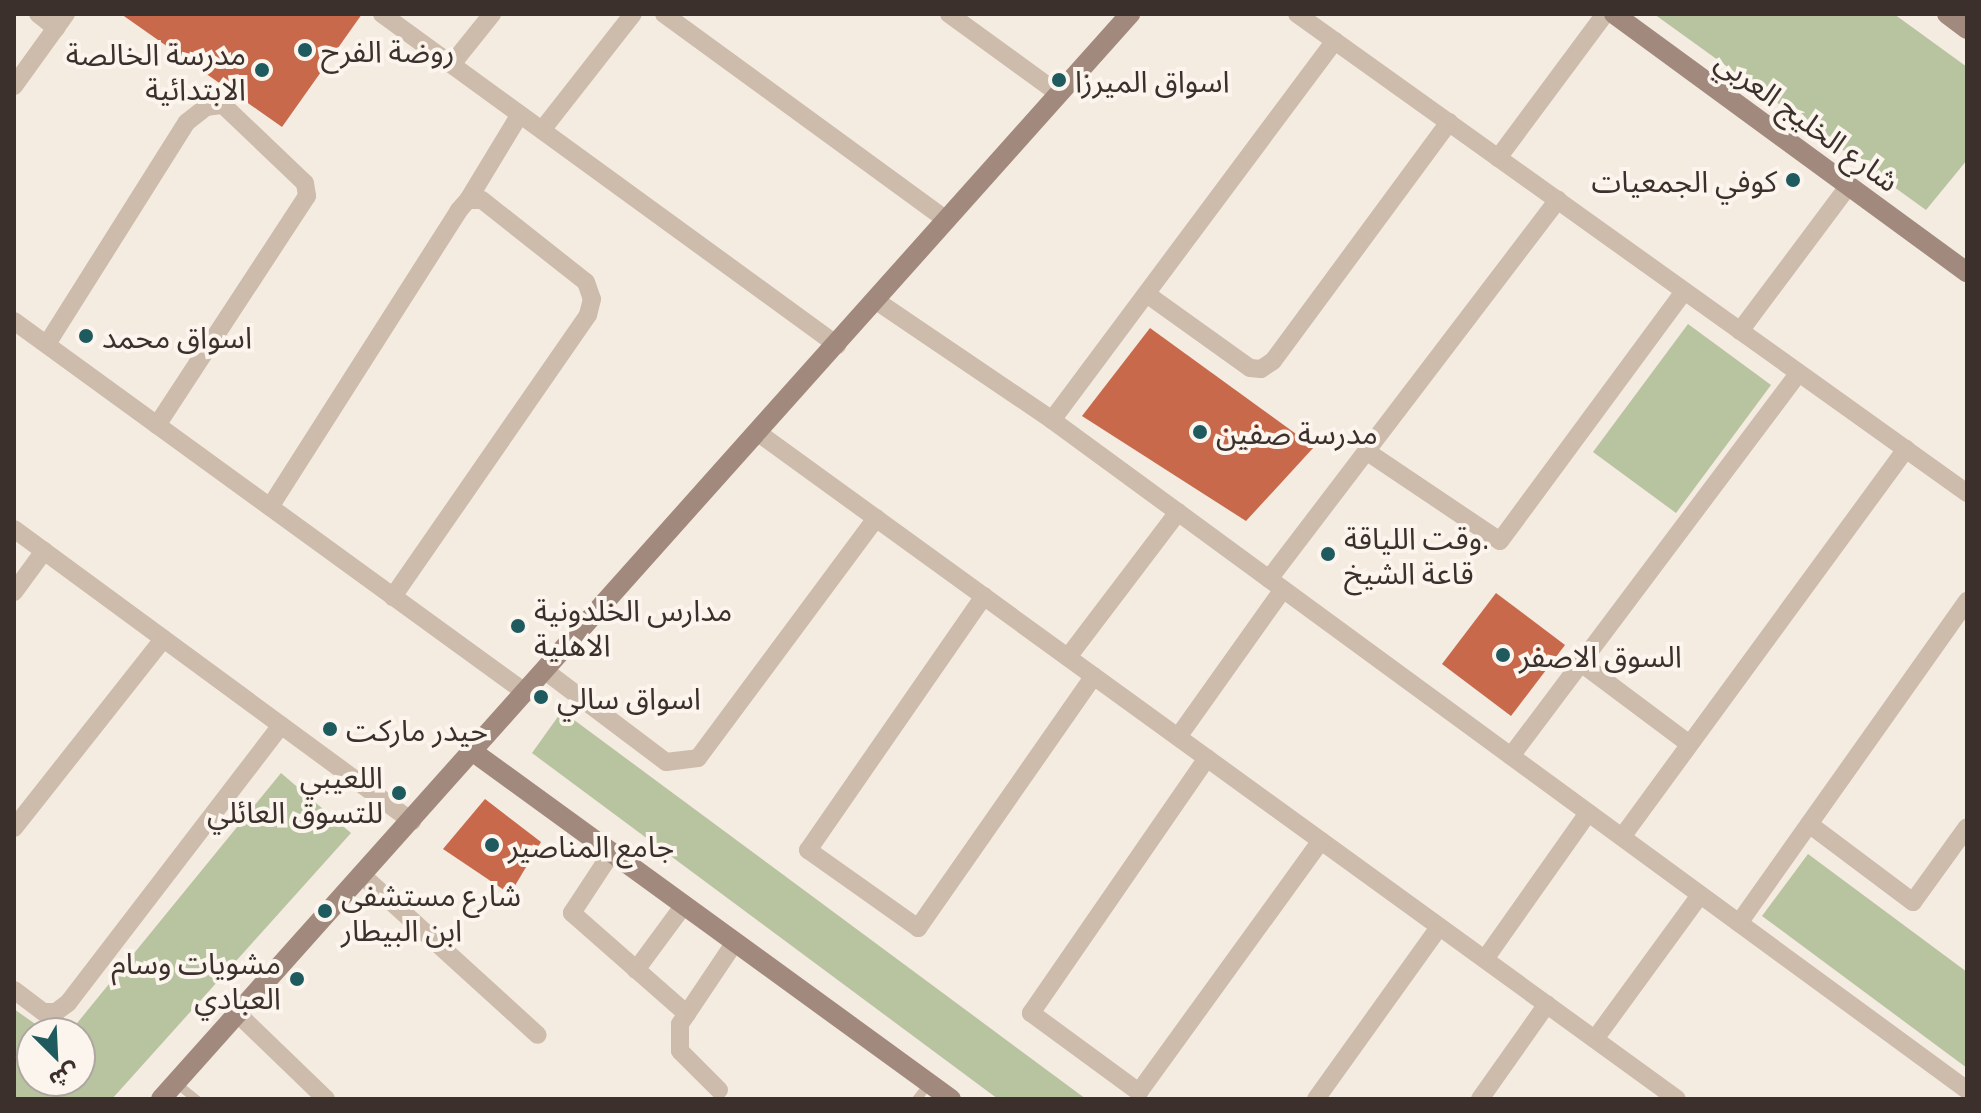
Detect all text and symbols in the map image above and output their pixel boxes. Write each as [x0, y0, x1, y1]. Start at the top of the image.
place label: روضة الفرح [321, 32, 455, 68]
place label: مدرسة الخالصة الابتدائية [66, 35, 246, 106]
marker: روضة الفرح [296, 41, 314, 59]
street label: شارع الخليج العربي [1710, 42, 1906, 198]
marker: مدرسة الخالصة الابتدائية [253, 61, 271, 79]
place label: اسواق الميرزا [1075, 62, 1230, 98]
marker: اسواق الميرزا [1050, 71, 1068, 89]
place label: كوفي الجمعيات [1592, 162, 1777, 198]
marker: كوفي الجمعيات [1784, 171, 1802, 189]
place label: اسواق محمد [102, 318, 252, 354]
marker: اسواق محمد [77, 327, 95, 345]
place label: مدرسة صفين [1216, 414, 1378, 450]
marker: مدرسة صفين [1191, 423, 1209, 441]
place label: وقت اللياقة. قاعة الشيخ [1344, 519, 1489, 590]
marker: وقت اللياقة. قاعة الشيخ [1319, 545, 1337, 563]
place label: مدارس الخلدونية الاهلية [534, 591, 732, 662]
marker: مدارس الخلدونية الاهلية [509, 617, 527, 635]
place label: السوق الاصفر [1519, 637, 1682, 673]
marker: السوق الاصفر [1494, 646, 1512, 664]
place label: اسواق سالي [557, 679, 701, 715]
marker: اسواق سالي [532, 688, 550, 706]
place label: حيدر ماركت [346, 711, 488, 747]
marker: حيدر ماركت [321, 720, 339, 738]
place label: اللعيبي للتسوق العائلي [207, 758, 383, 828]
marker: اللعيبي للتسوق العائلي [390, 784, 408, 802]
place label: جامع المناصير [508, 827, 674, 863]
marker: جامع المناصير [483, 836, 501, 854]
place label: شارع مستشفى ابن البيطار [341, 876, 521, 946]
marker: شارع مستشفى ابن البيطار [316, 902, 334, 920]
place label: مشويات وسام العبادي [111, 944, 281, 1014]
marker: مشويات وسام العبادي [288, 970, 306, 988]
north arrow [16, 1017, 96, 1097]
text: ش [46, 1059, 84, 1095]

